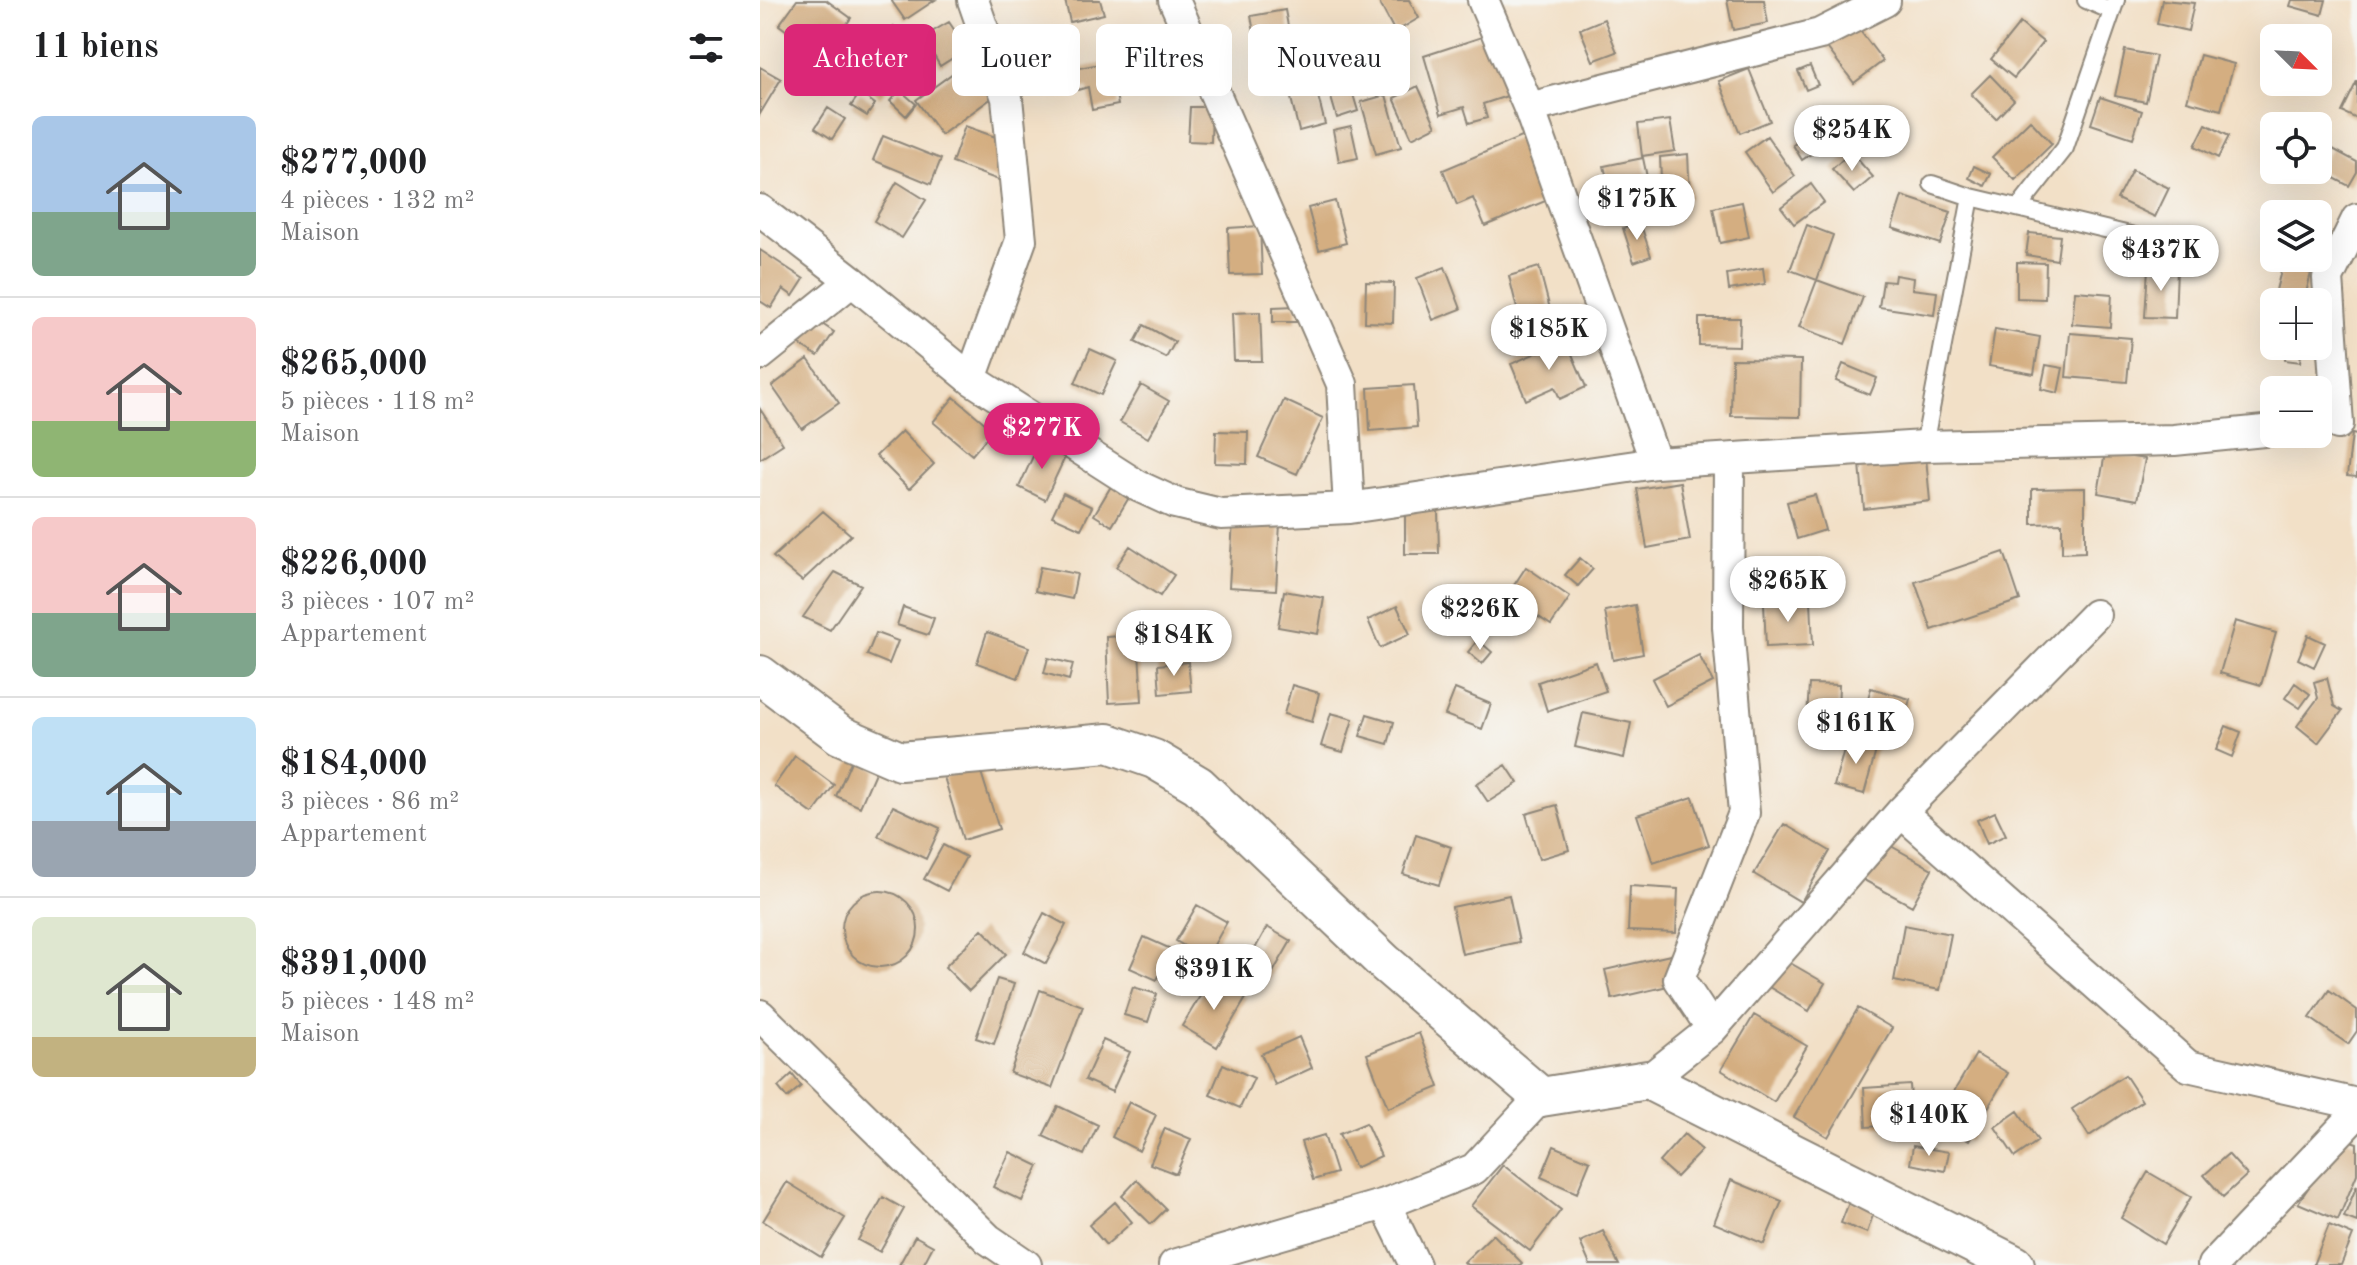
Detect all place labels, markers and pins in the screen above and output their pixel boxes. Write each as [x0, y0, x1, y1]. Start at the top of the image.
pin: $254K [1796, 105, 1908, 173]
pin: $175K [1581, 174, 1693, 242]
pin: $437K [2105, 225, 2217, 293]
pin: $185K [1493, 304, 1605, 372]
pin: $277K [986, 403, 1098, 471]
pin: $265K [1732, 556, 1844, 624]
pin: $226K [1424, 584, 1536, 652]
pin: $184K [1118, 610, 1230, 678]
pin: $161K [1800, 698, 1912, 766]
pin: $391K [1158, 944, 1270, 1012]
pin: $140K [1873, 1090, 1985, 1158]

